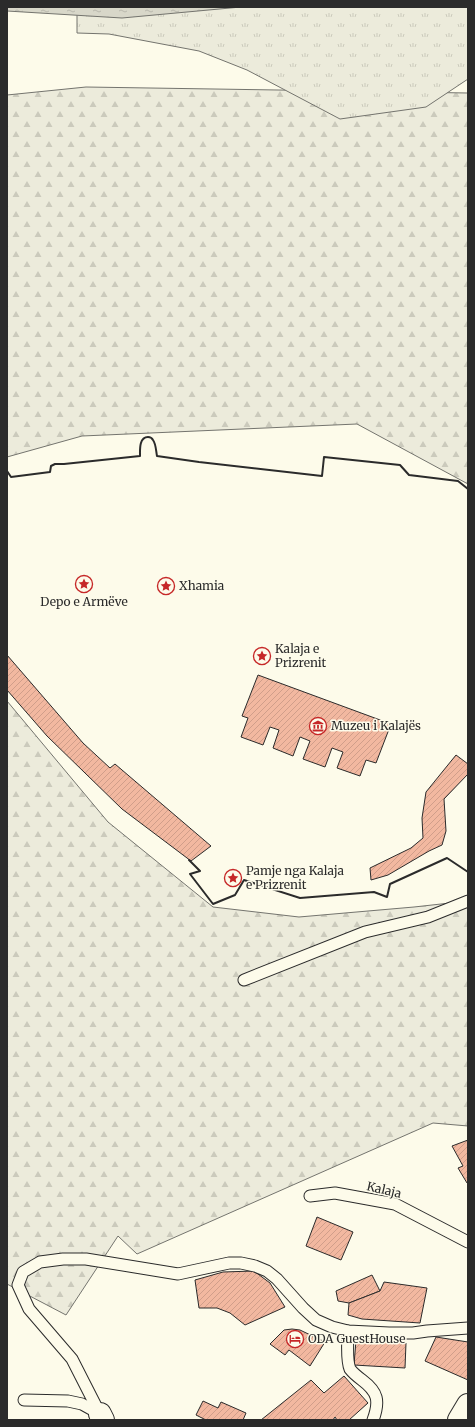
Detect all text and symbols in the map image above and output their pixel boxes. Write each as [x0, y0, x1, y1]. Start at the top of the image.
place icon: Depo e Armëve [74, 574, 94, 594]
place icon: Xhamia [156, 576, 176, 596]
place label: Xhamia [179, 578, 225, 593]
place label: Depo e Armëve [40, 594, 128, 609]
place label: Kalaja e Prizrenit [275, 641, 327, 670]
place icon: Kalaja e Prizrenit [252, 646, 272, 666]
museum icon: Muzeu i Kalajës [308, 716, 328, 736]
place label: Muzeu i Kalajës [331, 718, 421, 733]
place label: Pamje nga Kalaja e Prizrenit [246, 863, 344, 892]
place icon: Pamje nga Kalaja e Prizrenit [223, 868, 243, 888]
street label: Kalaja [365, 1178, 403, 1201]
hotel icon: ODA GuestHouse [285, 1329, 305, 1349]
place label: ODA GuestHouse [308, 1331, 406, 1346]

